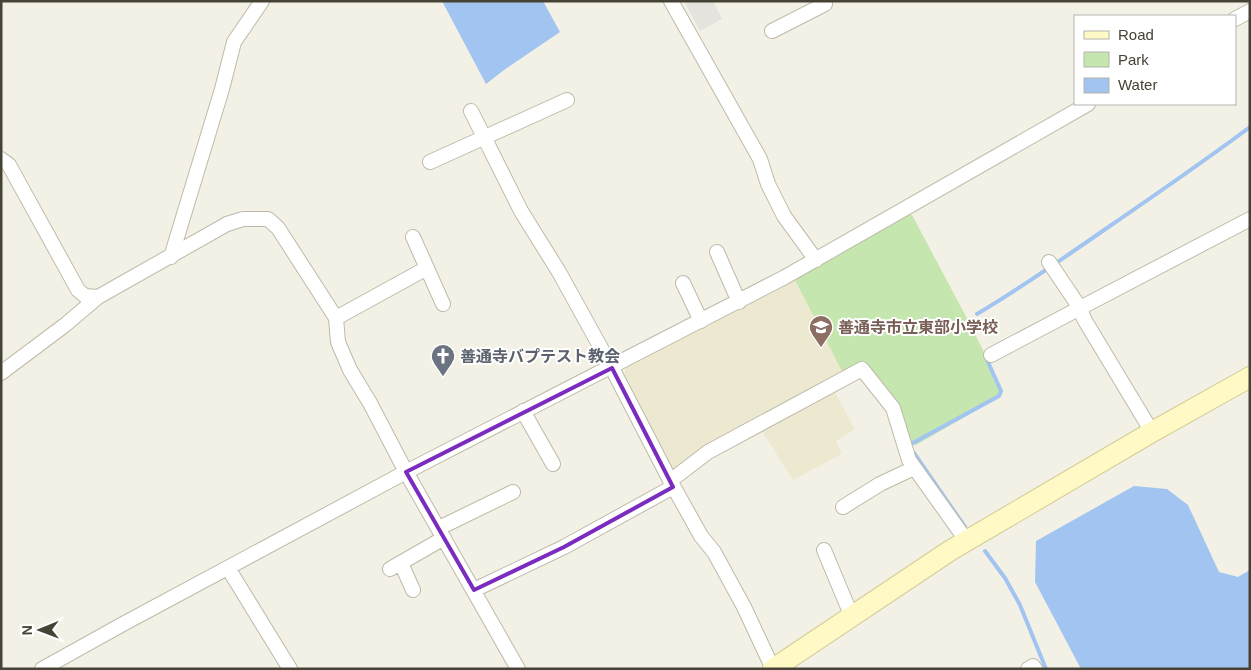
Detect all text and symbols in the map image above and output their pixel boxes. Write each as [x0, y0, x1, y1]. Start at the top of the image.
legend [1074, 15, 1236, 105]
text: Road [1118, 26, 1154, 43]
text: Park [1118, 51, 1149, 68]
text: Water [1118, 76, 1157, 93]
school or university icon: 善通寺市立東部小学校 [808, 314, 834, 348]
place label: 善通寺市立東部小学校 [838, 319, 998, 336]
church icon: 善通寺バプテスト教会 [430, 343, 456, 377]
place label: 善通寺バプテスト教会 [460, 348, 620, 365]
north arrow [15, 605, 65, 655]
text: N [19, 625, 35, 635]

